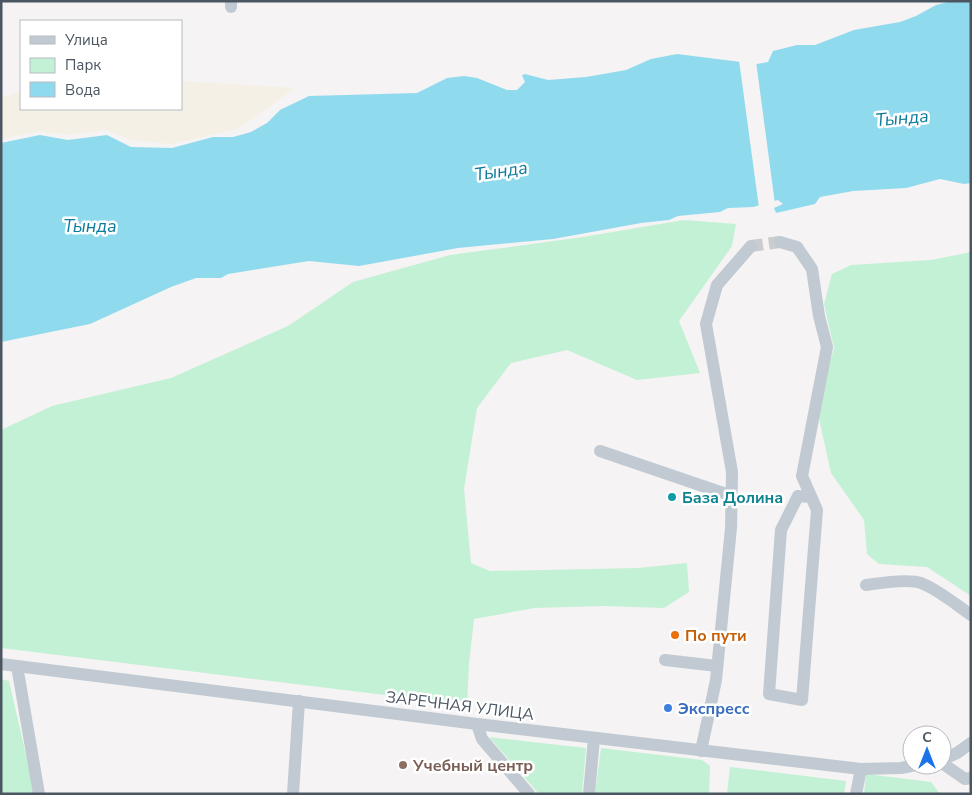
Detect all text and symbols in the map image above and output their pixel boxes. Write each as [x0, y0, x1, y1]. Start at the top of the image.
legend [20, 20, 182, 110]
text: Улица [64, 30, 108, 50]
text: Парк [65, 55, 101, 75]
text: Вода [65, 80, 101, 100]
water label: Тында [874, 104, 930, 132]
water label: Тында [473, 155, 529, 187]
water label: Тында [63, 214, 117, 238]
place label: База Долина [682, 487, 783, 509]
marker: База Долина [666, 491, 678, 503]
place label: По пути [685, 625, 747, 647]
marker: По пути [669, 629, 681, 641]
street label: ЗАРЕЧНАЯ УЛИЦА [385, 686, 535, 726]
place label: Экспресс [678, 698, 750, 720]
marker: Экспресс [662, 702, 674, 714]
north arrow [902, 725, 952, 775]
text: С [922, 728, 932, 747]
place label: Учебный центр [412, 755, 533, 777]
marker: Учебный центр [397, 759, 409, 771]

